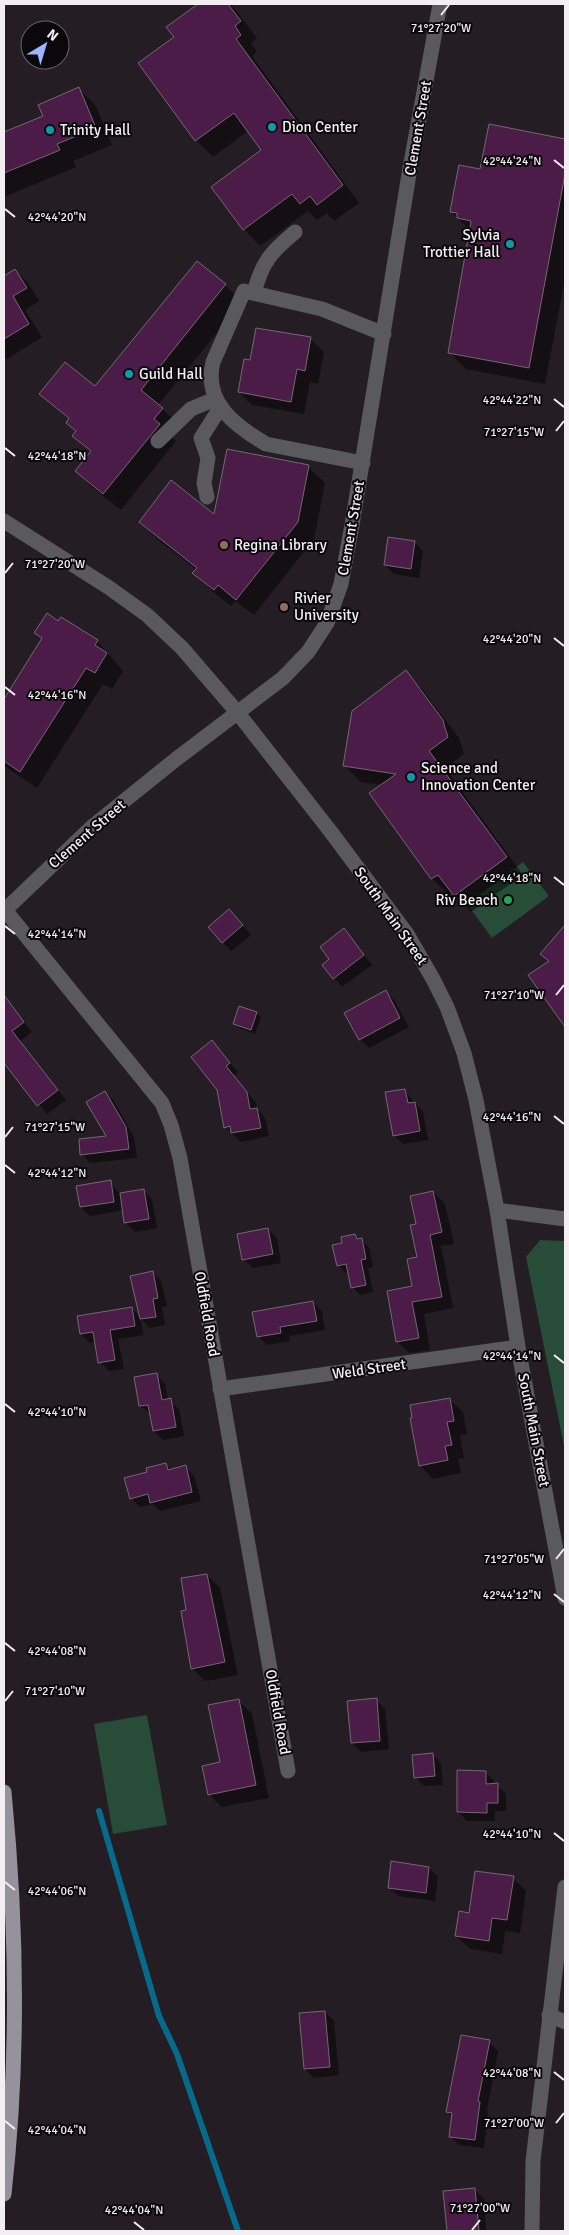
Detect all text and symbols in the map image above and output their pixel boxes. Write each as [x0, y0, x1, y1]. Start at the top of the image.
north arrow [20, 20, 70, 70]
text: 71°27'20"W [411, 21, 471, 36]
text: N [44, 25, 62, 45]
street label: Clement Street [401, 79, 435, 177]
place label: Dion Center [282, 118, 358, 136]
place label: Trinity Hall [60, 121, 131, 139]
marker: Dion Center [266, 121, 278, 133]
marker: Trinity Hall [44, 124, 56, 136]
text: 42°44'24"N [483, 154, 541, 169]
text: 42°44'20"N [28, 210, 86, 225]
place label: Sylvia Trottier Hall [423, 226, 500, 261]
marker: Sylvia Trottier Hall [504, 238, 516, 250]
place label: Guild Hall [139, 365, 203, 383]
marker: Guild Hall [123, 368, 135, 380]
text: 42°44'22"N [483, 393, 541, 408]
text: 71°27'15"W [484, 425, 544, 440]
text: 42°44'18"N [28, 449, 86, 464]
street label: Clement Street [334, 479, 368, 577]
place label: Regina Library [234, 536, 327, 554]
marker: Regina Library [218, 539, 230, 551]
text: 71°27'20"W [25, 557, 85, 572]
place label: Rivier University [294, 589, 359, 624]
marker: Rivier University [278, 601, 290, 613]
text: 42°44'20"N [483, 632, 541, 647]
text: 42°44'16"N [28, 688, 86, 703]
place label: Science and Innovation Center [421, 759, 536, 794]
marker: Science and Innovation Center [405, 771, 417, 783]
street label: Clement Street [45, 796, 129, 872]
street label: South Main Street [351, 864, 431, 968]
text: 42°44'18"N [483, 871, 541, 886]
place label: Riv Beach [436, 891, 498, 909]
marker: Riv Beach [502, 894, 514, 906]
text: 42°44'14"N [28, 927, 86, 942]
text: 71°27'10"W [484, 988, 544, 1003]
text: 42°44'16"N [483, 1110, 541, 1125]
text: 71°27'15"W [25, 1120, 85, 1135]
text: 42°44'12"N [28, 1166, 86, 1181]
street label: Oldfield Road [191, 1270, 223, 1358]
text: 42°44'14"N [483, 1349, 541, 1364]
street label: Weld Street [331, 1355, 407, 1383]
street label: South Main Street [514, 1372, 554, 1488]
text: 42°44'10"N [28, 1405, 86, 1420]
text: 71°27'05"W [484, 1552, 544, 1567]
text: 42°44'12"N [483, 1588, 541, 1603]
text: 42°44'08"N [28, 1644, 86, 1659]
street label: Oldfield Road [262, 1668, 294, 1756]
text: 71°27'10"W [25, 1684, 85, 1699]
text: 42°44'10"N [483, 1827, 541, 1842]
text: 42°44'06"N [28, 1884, 86, 1899]
text: 42°44'08"N [483, 2066, 541, 2081]
text: 71°27'00"W [484, 2116, 544, 2131]
text: 42°44'04"N [28, 2123, 86, 2138]
text: 71°27'00"W [450, 2201, 510, 2216]
text: 42°44'04"N [105, 2203, 163, 2218]

